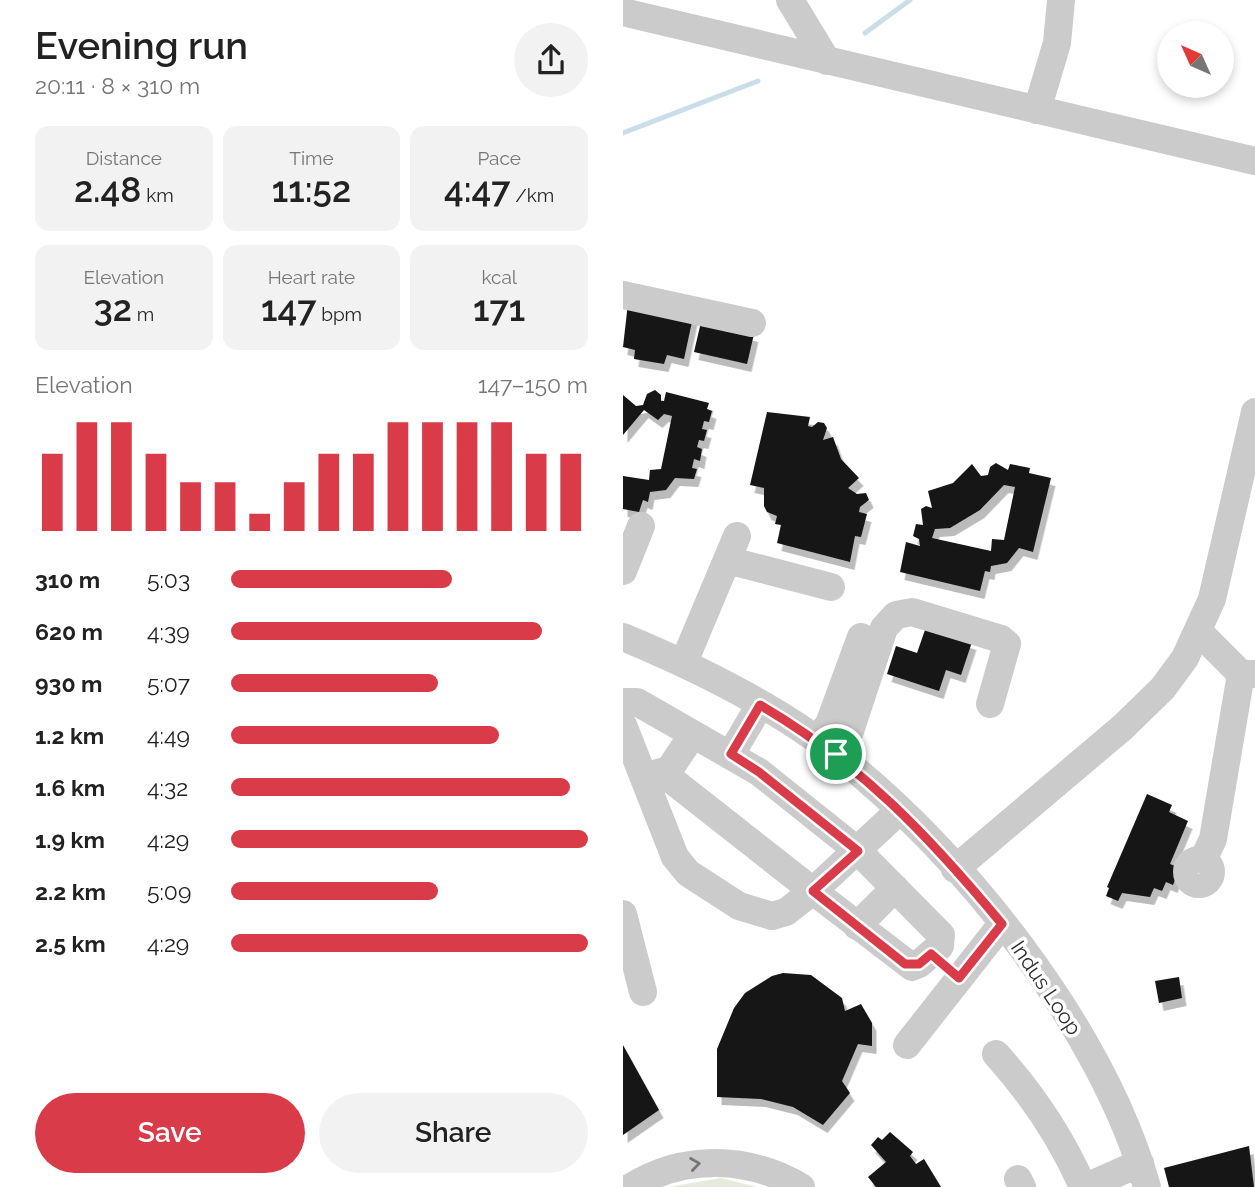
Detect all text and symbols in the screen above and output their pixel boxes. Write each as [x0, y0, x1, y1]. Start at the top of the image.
north arrow [1157, 21, 1234, 98]
map controls [1157, 21, 1234, 98]
text: Evening run [35, 23, 248, 68]
button: share [514, 23, 588, 97]
text: 20:11 · 8 × 310 m [35, 72, 200, 99]
text: Distance [86, 147, 162, 169]
text: Time [289, 147, 334, 169]
text: Pace [477, 147, 521, 169]
text: 2.48 [74, 169, 141, 210]
text: 11:52 [272, 169, 351, 210]
text: 4:47 [444, 169, 510, 210]
text: km [141, 184, 174, 206]
text: /km [510, 184, 554, 206]
text: Elevation [83, 266, 164, 288]
text: Heart rate [268, 266, 355, 288]
text: kcal [481, 266, 517, 288]
text: 32 [93, 288, 132, 329]
text: 147 [261, 288, 316, 329]
text: 171 [473, 288, 525, 329]
text: m [132, 303, 154, 325]
text: bpm [316, 303, 362, 325]
text: Elevation [35, 371, 133, 398]
text: 147–150 m [478, 371, 588, 398]
text: 310 m [35, 566, 100, 593]
text: 5:03 [147, 566, 190, 593]
text: 620 m [35, 618, 103, 645]
text: 4:39 [147, 618, 190, 645]
text: 930 m [35, 670, 102, 697]
text: 5:07 [147, 670, 190, 697]
text: 1.2 km [35, 722, 104, 749]
text: 4:49 [147, 722, 190, 749]
pin [806, 724, 866, 784]
icon: arrive [817, 735, 855, 773]
text: 1.6 km [35, 774, 105, 801]
text: 4:32 [147, 774, 188, 801]
text: 1.9 km [35, 826, 105, 853]
text: 4:29 [147, 826, 189, 853]
text: 2.2 km [35, 878, 106, 905]
text: 5:09 [147, 878, 191, 905]
text: 2.5 km [35, 930, 106, 957]
text: 4:29 [147, 930, 189, 957]
street label: Indus Loop [1006, 936, 1087, 1040]
button: Save [35, 1093, 305, 1173]
button: Share [319, 1093, 588, 1173]
one-way arrow [689, 1157, 701, 1172]

